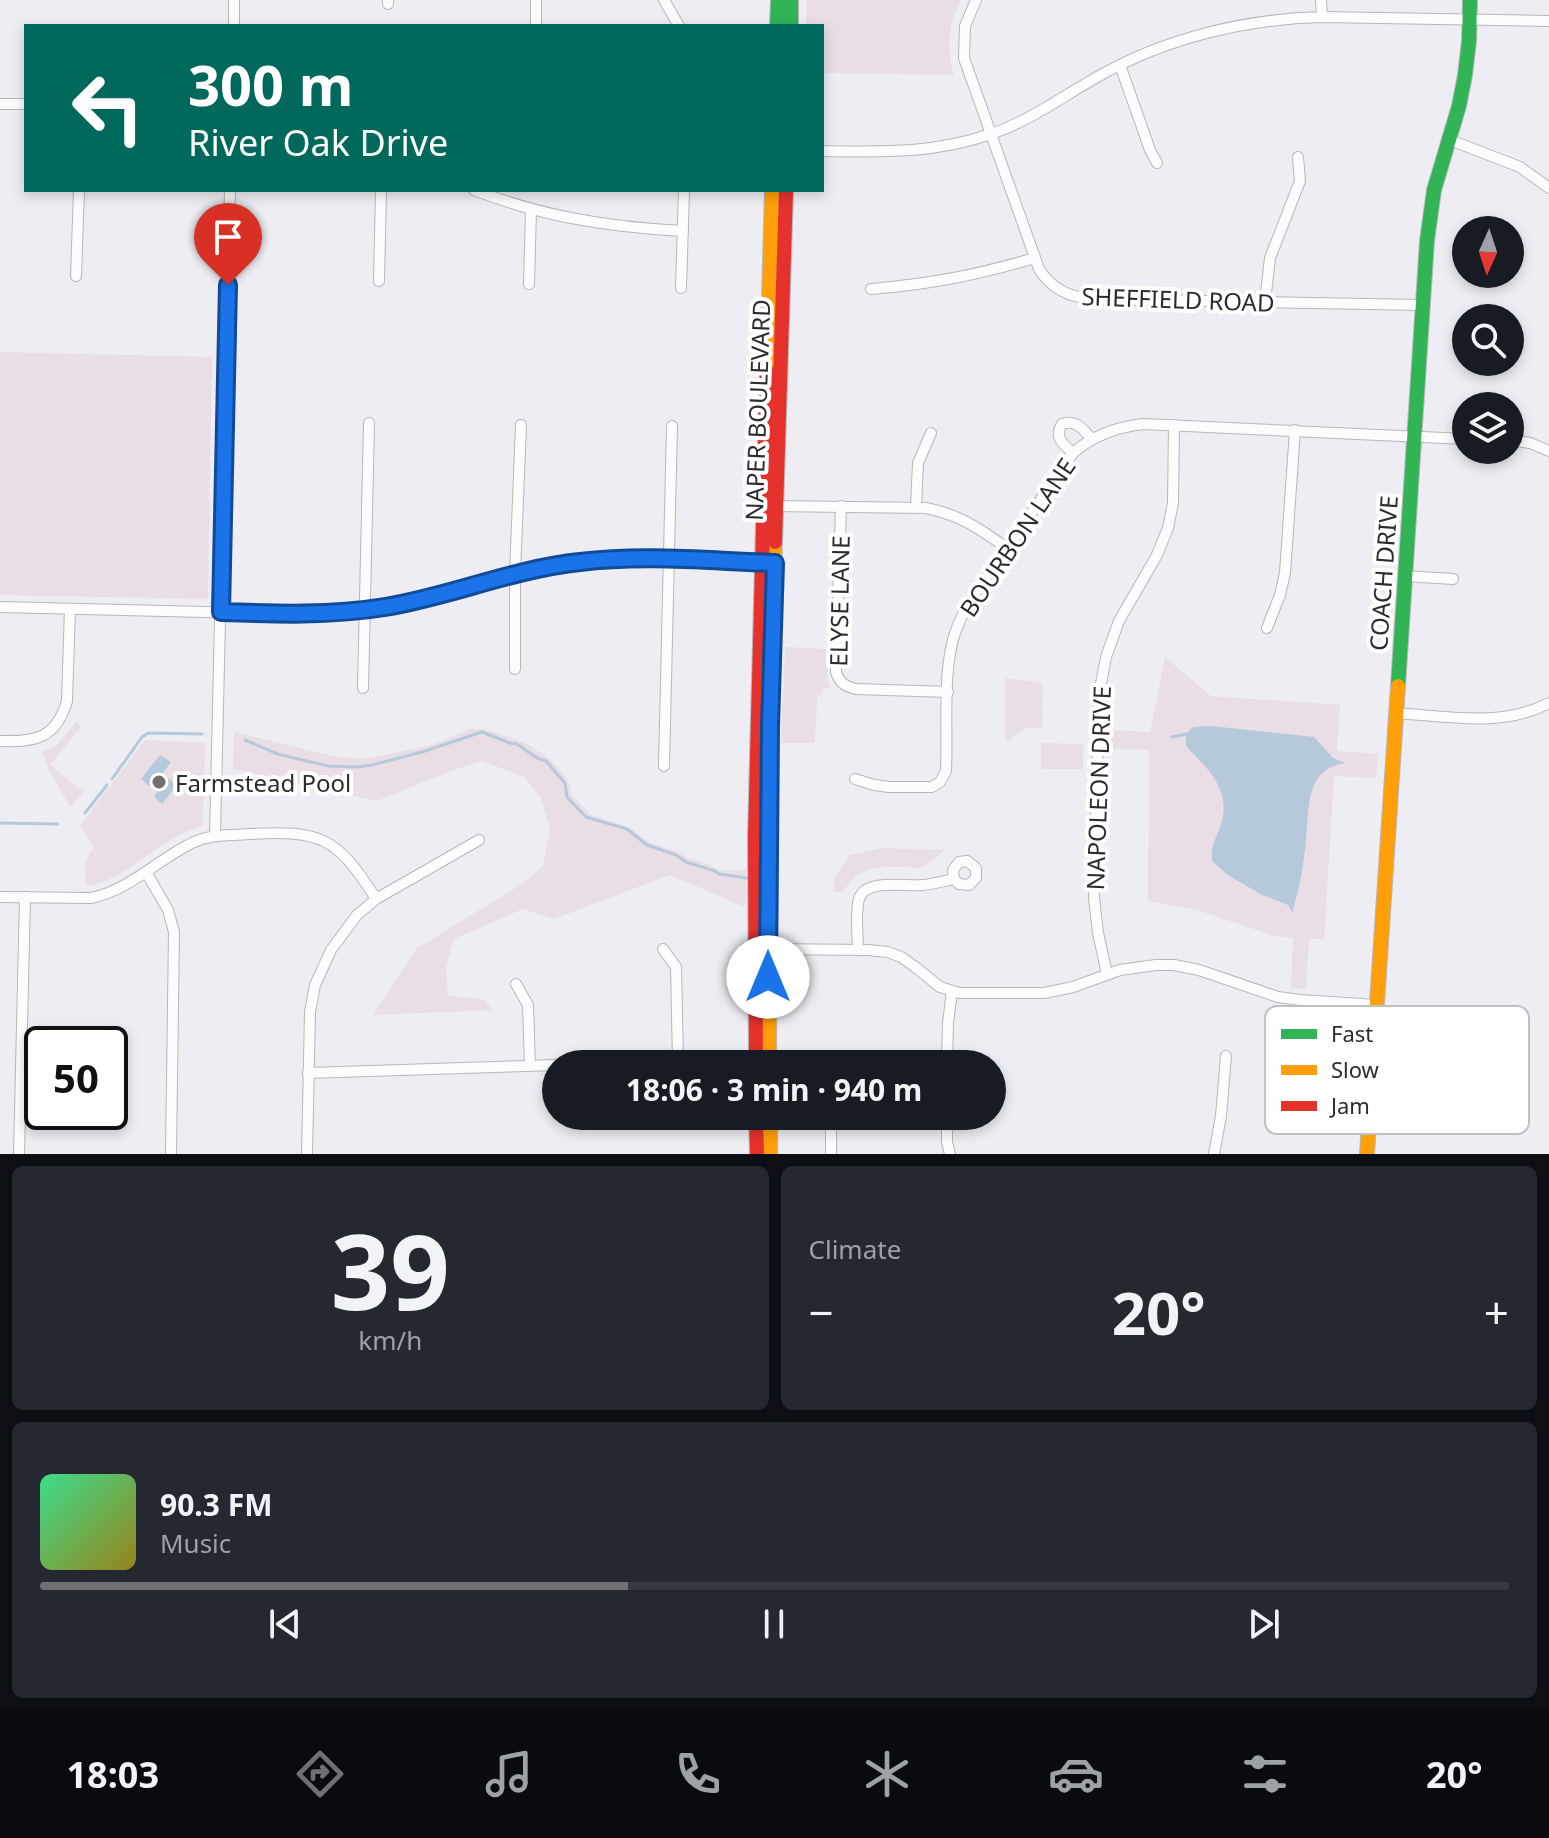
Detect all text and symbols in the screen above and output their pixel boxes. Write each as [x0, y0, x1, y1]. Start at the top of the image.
text: 300 m [188, 46, 353, 122]
icon: left [56, 56, 160, 160]
text: River Oak Drive [188, 118, 448, 167]
pin [194, 203, 262, 285]
icon: arrive [206, 215, 250, 259]
north arrow [1452, 216, 1524, 288]
map controls [1452, 216, 1524, 464]
street label: SHEFFIELD ROAD [1081, 279, 1275, 319]
street label: NAPER BOULEVARD [737, 299, 777, 521]
button: search [1452, 304, 1524, 376]
button: layers [1452, 392, 1524, 464]
street label: BOURBON LANE [952, 451, 1082, 623]
street label: COACH DRIVE [1361, 494, 1405, 652]
street label: ELYSE LANE [821, 535, 857, 667]
street label: NAPOLEON DRIVE [1078, 685, 1118, 891]
place label: Farmstead Pool [175, 766, 351, 799]
marker: Farmstead Pool [150, 773, 168, 791]
position arrow [726, 935, 810, 1019]
legend [1265, 1006, 1529, 1134]
text: Fast [1331, 1018, 1373, 1048]
speed limit sign: 50 [24, 1026, 128, 1130]
text: Slow [1331, 1054, 1380, 1084]
text: 18:06 · 3 min · 940 m [626, 1069, 922, 1110]
text: Jam [1329, 1090, 1370, 1120]
text: 39 [331, 1199, 450, 1340]
text: Climate [809, 1231, 901, 1267]
text: 20° [1112, 1271, 1206, 1353]
text: − [809, 1282, 834, 1342]
text: + [1484, 1282, 1509, 1342]
text: km/h [358, 1322, 422, 1358]
text: 90.3 FM [160, 1484, 272, 1525]
text: Music [160, 1525, 231, 1561]
icon: previous [263, 1602, 307, 1646]
icon: pause [752, 1602, 796, 1646]
icon: next [1242, 1602, 1286, 1646]
icon: directions [292, 1746, 348, 1802]
icon: music [481, 1746, 537, 1802]
icon: phone [670, 1746, 726, 1802]
icon: climate [859, 1746, 915, 1802]
icon: car [1048, 1746, 1104, 1802]
icon: filters [1237, 1746, 1293, 1802]
text: 18:03 [67, 1750, 159, 1799]
text: 20° [1426, 1750, 1482, 1799]

